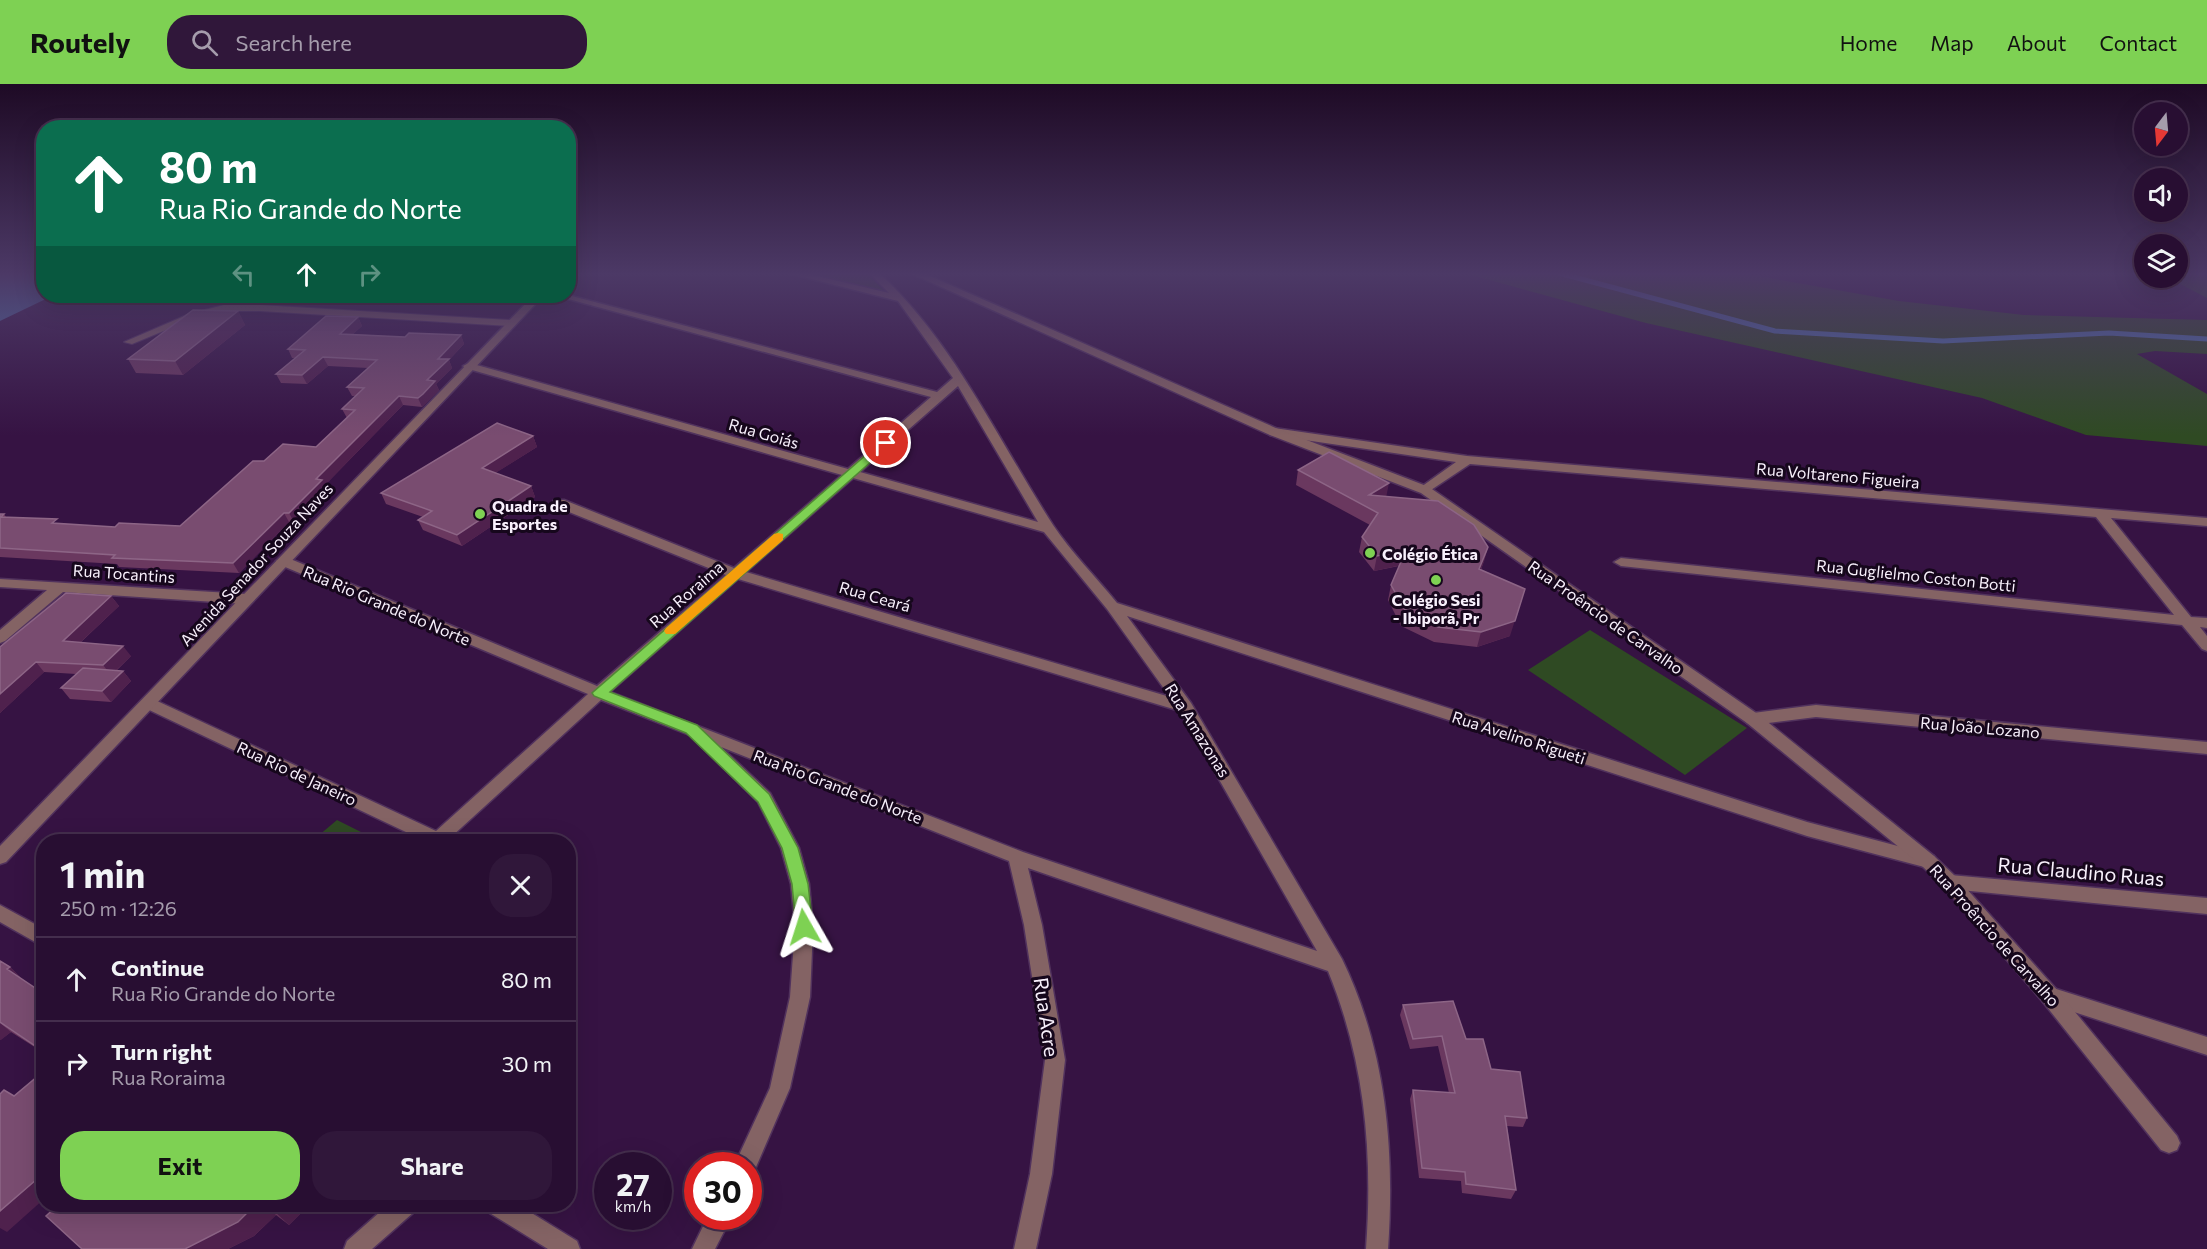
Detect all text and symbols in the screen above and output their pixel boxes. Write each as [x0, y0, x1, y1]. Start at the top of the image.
search box [167, 15, 587, 69]
text: Routely [30, 25, 131, 59]
icon: search [188, 26, 221, 59]
text: Search here [236, 29, 352, 56]
text: Home [1840, 30, 1897, 55]
text: Map [1930, 30, 1974, 55]
text: About [2007, 30, 2066, 55]
text: Contact [2099, 30, 2177, 55]
north arrow [2134, 102, 2188, 156]
map controls [2134, 102, 2188, 288]
text: 80 m [159, 140, 258, 192]
icon: ahead [60, 144, 138, 222]
button: sound [2134, 168, 2188, 222]
text: Rua Rio Grande do Norte [159, 192, 462, 225]
button: layers [2134, 234, 2188, 288]
icon: left [227, 258, 260, 291]
icon: ahead [290, 258, 323, 291]
icon: right [353, 258, 386, 291]
street label: Rua Goiás [727, 414, 801, 452]
pin [860, 417, 911, 468]
icon: arrive [869, 426, 902, 459]
street label: Rua Voltareno Figueira [1756, 458, 1920, 492]
street label: Avenida Senador Souza Naves [176, 479, 336, 649]
place label: Quadra de Esportes [492, 496, 568, 533]
marker: Quadra de Esportes [473, 507, 487, 521]
place label: Colégio Ética [1382, 544, 1478, 563]
marker: Colégio Ética [1363, 546, 1377, 560]
street label: Rua Guglielmo Coston Botti [1815, 555, 2017, 595]
street label: Rua Proêncio de Carvalho [1525, 556, 1687, 678]
street label: Rua Roraima [645, 557, 727, 631]
street label: Rua Tocantins [72, 560, 176, 586]
street label: Rua Rio Grande do Norte [301, 561, 473, 649]
marker: Colégio Sesi - Ibiporã, Pr [1429, 573, 1443, 587]
street label: Rua Ceará [837, 577, 913, 615]
place label: Colégio Sesi - Ibiporã, Pr [1391, 590, 1481, 627]
street label: Rua Amazonas [1162, 680, 1234, 780]
street label: Rua Avelino Rigueti [1450, 706, 1588, 768]
street label: Rua João Lozano [1919, 712, 2041, 742]
street label: Rua Rio de Janeiro [234, 737, 360, 809]
street label: Rua Rio Grande do Norte [751, 745, 925, 827]
text: 1 min [60, 851, 145, 895]
street label: Rua Claudino Ruas [1997, 852, 2165, 890]
button: close [489, 854, 552, 917]
street label: Rua Proêncio de Carvalho [1926, 860, 2064, 1010]
position arrow [772, 895, 836, 959]
text: 250 m · 12:26 [60, 896, 177, 920]
text: Continue [111, 954, 204, 981]
icon: ahead [60, 963, 93, 996]
text: 80 m [501, 966, 552, 993]
street label: Rua Acre [1030, 976, 1064, 1058]
text: Rua Rio Grande do Norte [111, 981, 335, 1005]
text: Turn right [111, 1038, 212, 1065]
icon: right [60, 1047, 93, 1080]
text: 30 m [502, 1050, 552, 1077]
text: Rua Roraima [111, 1065, 226, 1089]
button: Exit [60, 1131, 300, 1200]
button: Share [312, 1131, 552, 1200]
speed limit sign: 30 [684, 1152, 762, 1230]
text: 27 [616, 1165, 650, 1202]
text: km/h [615, 1197, 651, 1215]

